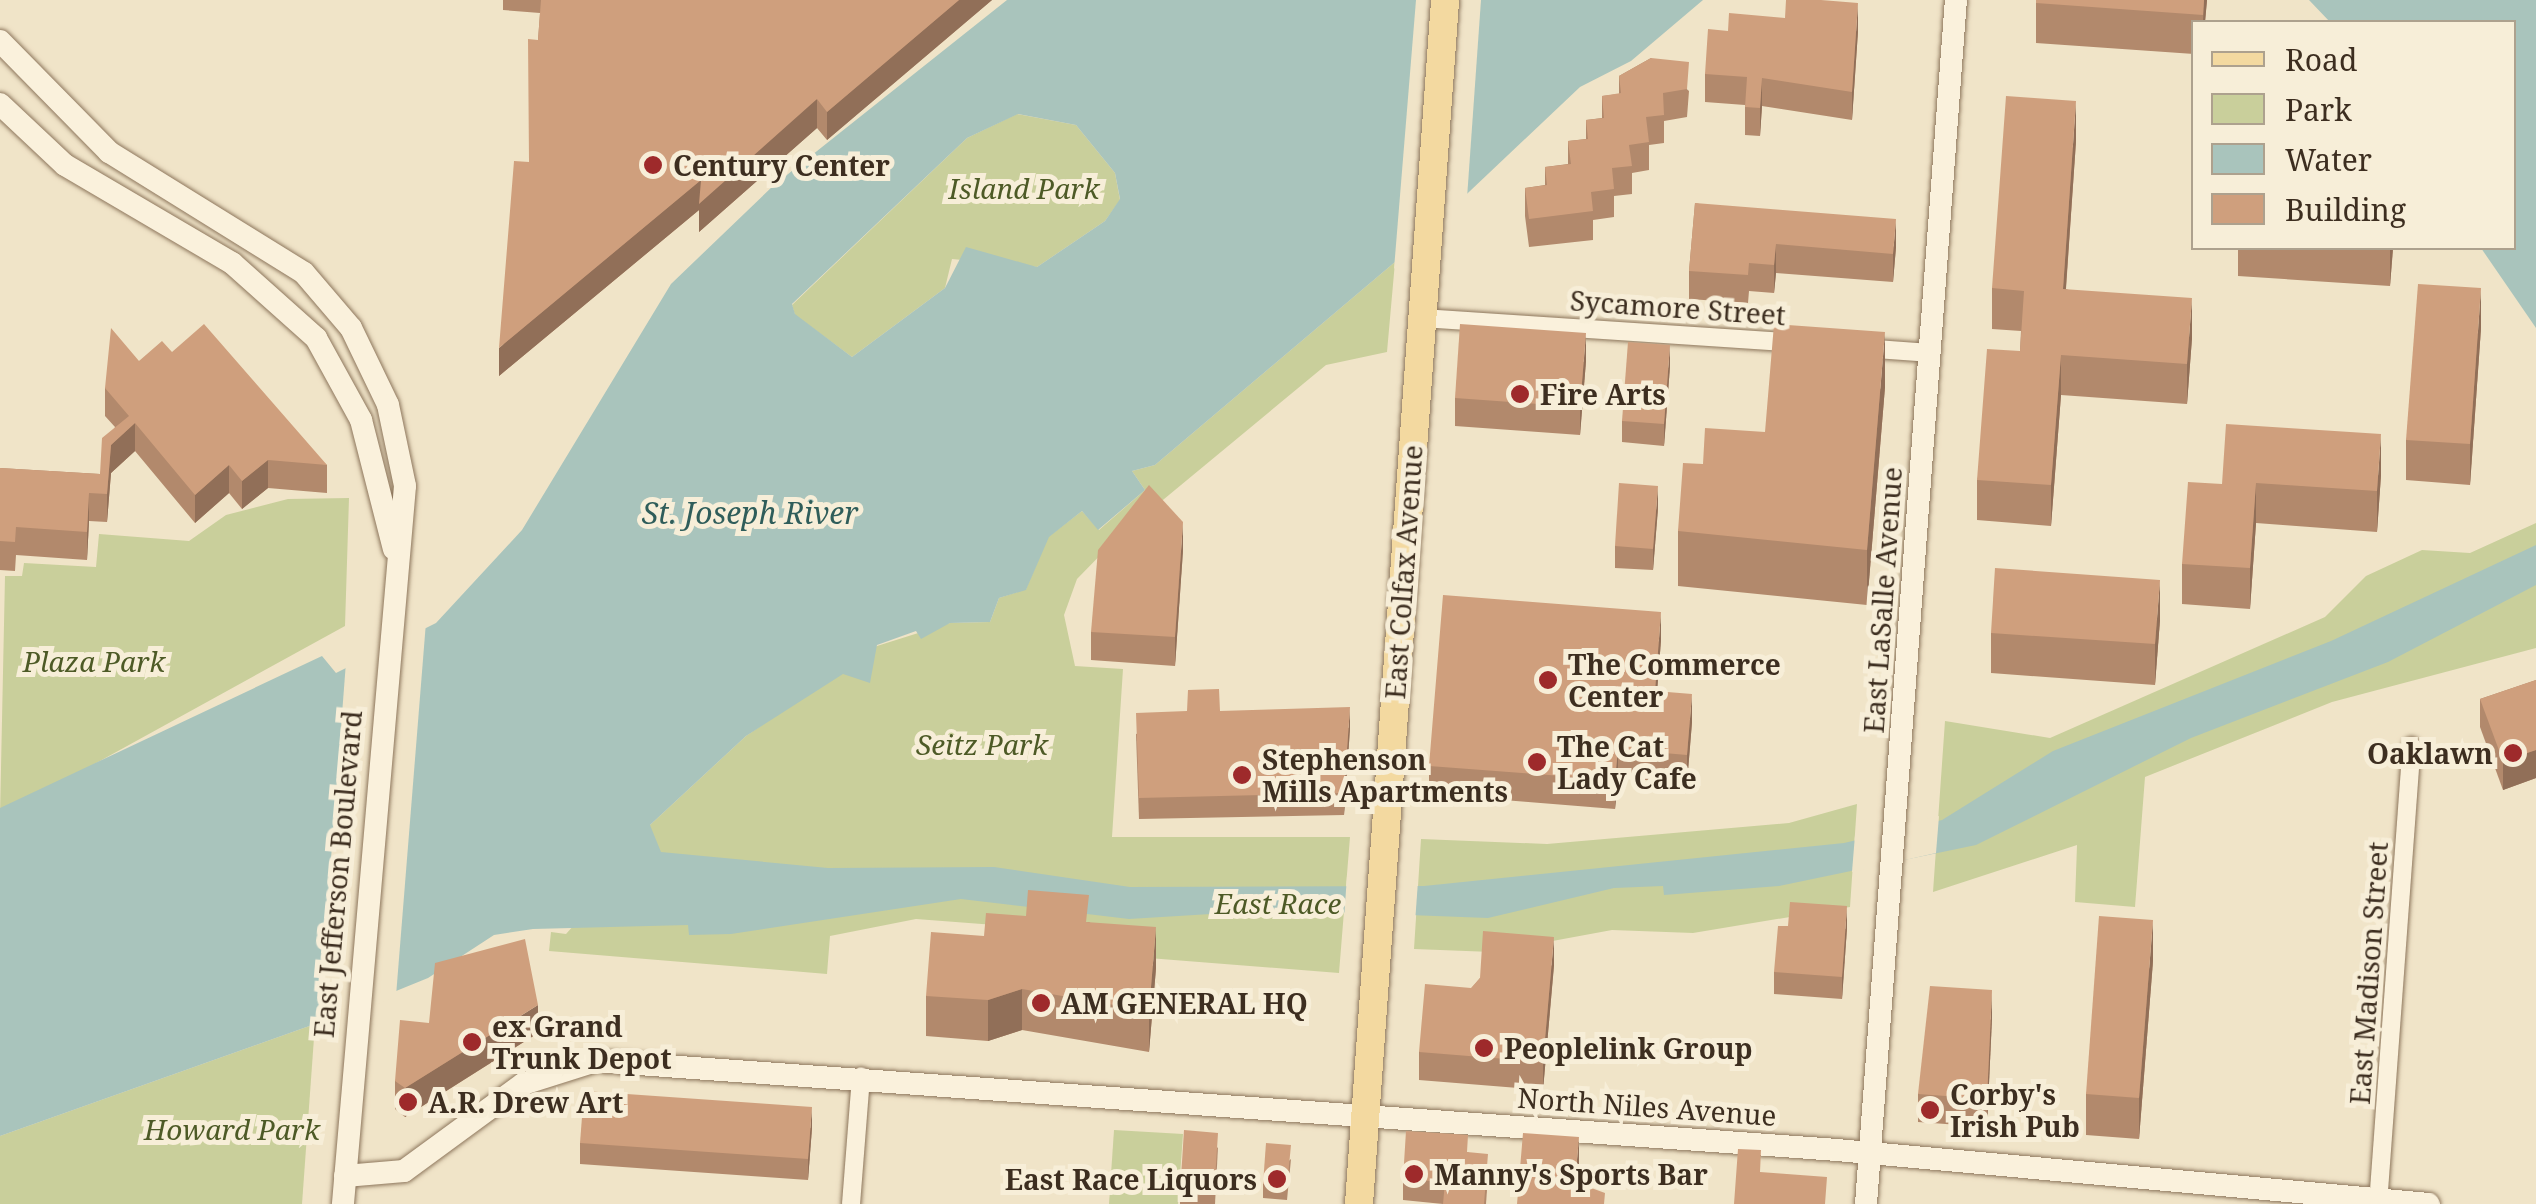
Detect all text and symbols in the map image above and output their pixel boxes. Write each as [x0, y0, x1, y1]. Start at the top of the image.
legend [2191, 20, 2516, 250]
text: Road [2285, 39, 2357, 80]
text: Park [2285, 89, 2352, 130]
text: Water [2285, 139, 2372, 180]
place label: Century Center [673, 148, 890, 182]
marker: Century Center [642, 154, 664, 176]
park label: Island Park [949, 171, 1099, 205]
text: Building [2285, 189, 2406, 230]
street label: Sycamore Street [1569, 283, 1787, 331]
place label: Fire Arts [1540, 377, 1666, 411]
marker: Fire Arts [1509, 383, 1531, 405]
street label: East Colfax Avenue [1377, 444, 1429, 700]
street label: East LaSalle Avenue [1856, 466, 1908, 734]
water label: St. Joseph River [642, 495, 858, 531]
park label: Plaza Park [23, 644, 165, 678]
place label: The Commerce Center [1568, 647, 1781, 713]
marker: The Commerce Center [1537, 669, 1559, 691]
street label: East Jefferson Boulevard [306, 709, 368, 1039]
park label: Seitz Park [916, 727, 1048, 761]
place label: The Cat Lady Cafe [1557, 729, 1697, 795]
place label: Oaklawn [2367, 736, 2493, 770]
place label: Stephenson Mills Apartments [1262, 742, 1508, 808]
marker: Oaklawn [2502, 742, 2524, 764]
marker: The Cat Lady Cafe [1526, 751, 1548, 773]
marker: Stephenson Mills Apartments [1231, 764, 1253, 786]
street label: East Madison Street [2342, 840, 2394, 1106]
park label: East Race [1215, 886, 1341, 920]
place label: AM GENERAL HQ [1061, 986, 1308, 1020]
marker: AM GENERAL HQ [1030, 992, 1052, 1014]
place label: ex Grand Trunk Depot [492, 1009, 671, 1075]
marker: ex Grand Trunk Depot [461, 1031, 483, 1053]
place label: Peoplelink Group [1504, 1031, 1753, 1065]
marker: Peoplelink Group [1473, 1037, 1495, 1059]
place label: Corby's Irish Pub [1950, 1077, 2080, 1143]
street label: North Niles Avenue [1516, 1080, 1778, 1132]
place label: A.R. Drew Art [428, 1085, 623, 1119]
marker: A.R. Drew Art [397, 1091, 419, 1113]
marker: Corby's Irish Pub [1919, 1099, 1941, 1121]
park label: Howard Park [144, 1112, 320, 1146]
place label: Manny's Sports Bar [1434, 1157, 1708, 1191]
place label: East Race Liquors [1005, 1162, 1257, 1196]
marker: Manny's Sports Bar [1403, 1163, 1425, 1185]
marker: East Race Liquors [1266, 1168, 1288, 1190]

